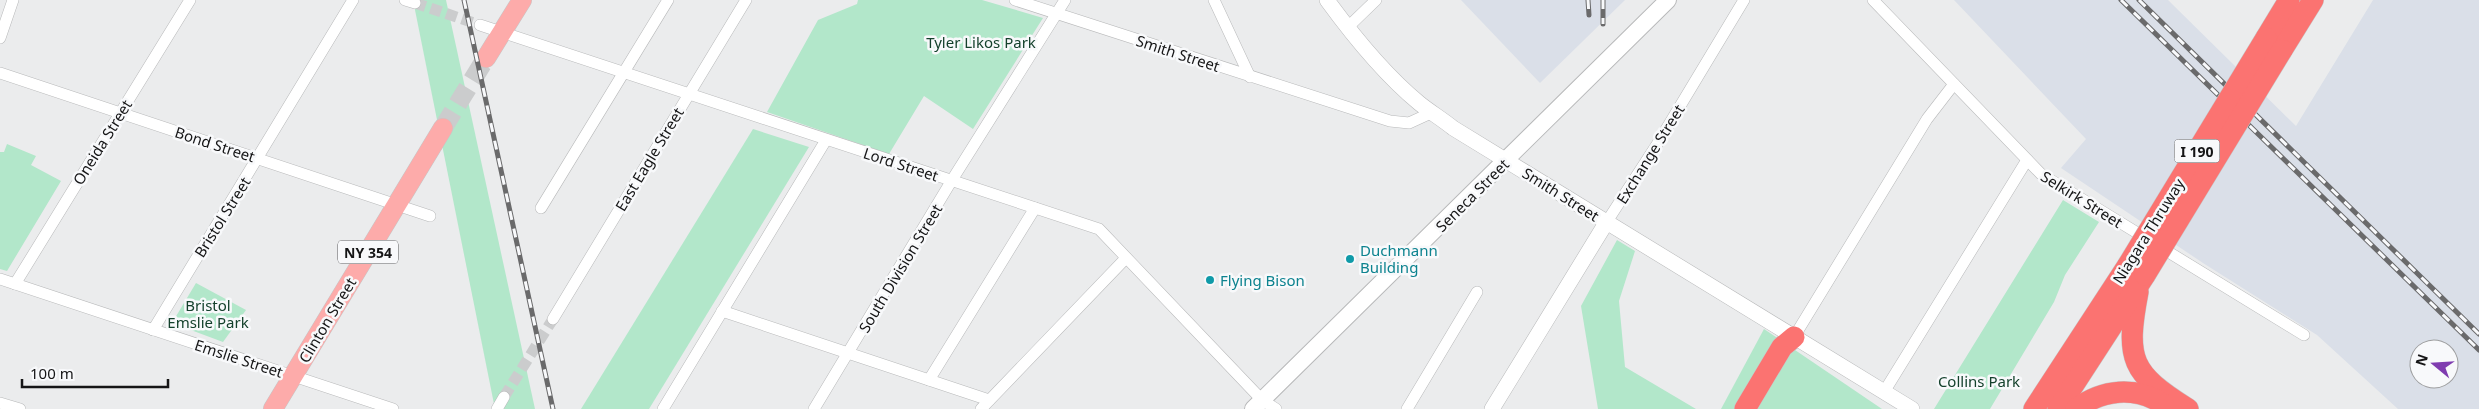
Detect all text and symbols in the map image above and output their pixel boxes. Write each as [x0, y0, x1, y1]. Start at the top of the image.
street label: Smith Street [1134, 30, 1223, 76]
park label: Tyler Likos Park [926, 32, 1036, 52]
street label: Oneida Street [68, 95, 136, 188]
street label: Exchange Street [1611, 100, 1689, 207]
street label: East Eagle Street [610, 103, 688, 214]
street label: Bond Street [172, 122, 258, 167]
road number: I 190 [2174, 140, 2220, 162]
street label: Lord Street [861, 142, 942, 186]
street label: Seneca Street [1431, 154, 1513, 236]
street label: Smith Street [1519, 163, 1604, 226]
street label: Selkirk Street [2038, 166, 2127, 232]
street label: Bristol Street [189, 173, 255, 261]
street label: Niagara Thruway [2108, 174, 2189, 287]
street label: South Division Street [854, 199, 947, 336]
road number: NY 354 [338, 240, 398, 264]
place label: Duchmann Building [1360, 240, 1438, 277]
marker: Duchmann Building [1344, 253, 1356, 265]
place label: Flying Bison [1220, 270, 1305, 290]
street label: Clinton Street [294, 273, 361, 366]
marker: Flying Bison [1204, 274, 1216, 286]
park label: Bristol Emslie Park [167, 295, 249, 332]
street label: Emslie Street [192, 334, 286, 382]
north arrow [2409, 339, 2459, 389]
text: N [2410, 351, 2432, 368]
scale bar [22, 356, 169, 388]
text: 100 m [30, 363, 74, 383]
park label: Collins Park [1938, 371, 2020, 391]

